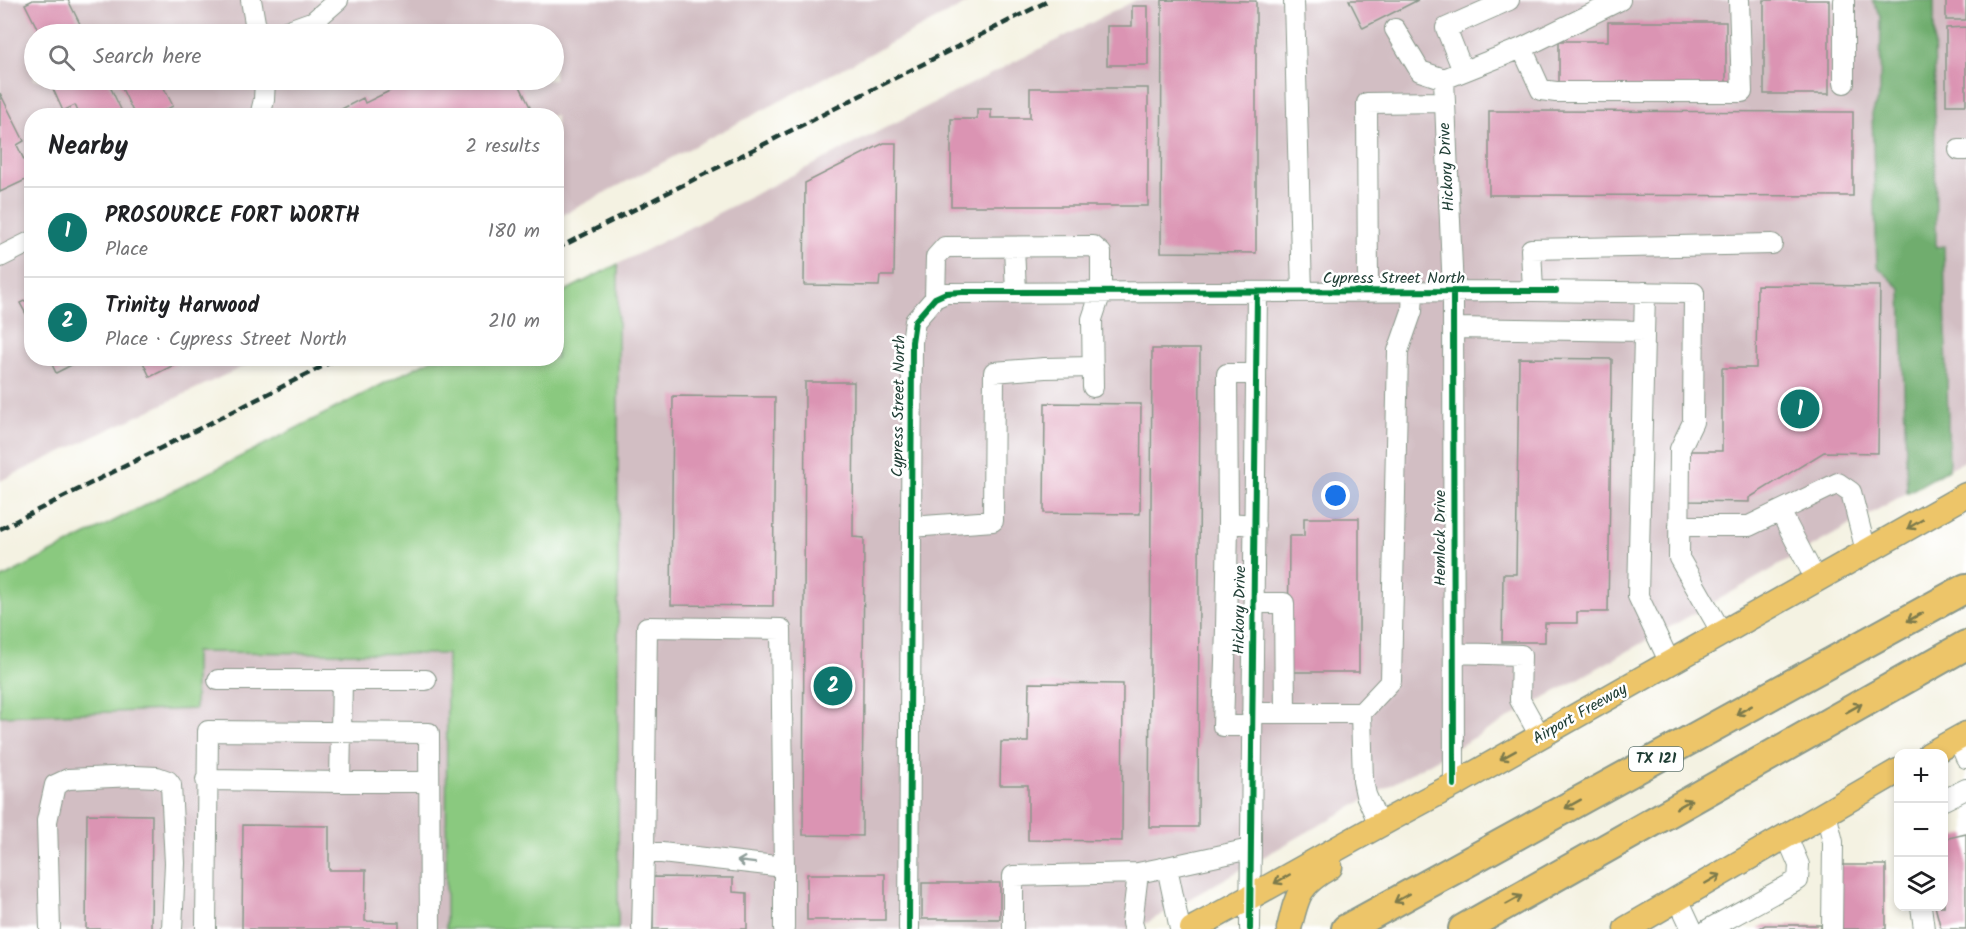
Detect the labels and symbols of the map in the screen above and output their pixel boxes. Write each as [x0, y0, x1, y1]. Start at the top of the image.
street label: Hickory Drive [1432, 122, 1462, 212]
street label: Cypress Street North [1323, 266, 1465, 291]
street label: Cypress Street North [885, 335, 913, 477]
pin: 1 [1780, 386, 1820, 432]
your location [1321, 481, 1350, 510]
street label: Hemlock Drive [1428, 490, 1453, 586]
one-way arrow [1907, 518, 1924, 530]
street label: Hickory Drive [1227, 565, 1253, 655]
one-way arrow [1907, 611, 1924, 623]
pin: 2 [814, 664, 852, 708]
street label: Airport Freeway [1528, 677, 1632, 751]
one-way arrow [1845, 702, 1862, 714]
one-way arrow [1736, 704, 1753, 716]
road number: TX 121 [1629, 747, 1683, 771]
one-way arrow [1500, 749, 1517, 761]
one-way arrow [1565, 798, 1582, 810]
one-way arrow [1675, 798, 1692, 810]
one-way arrow [737, 857, 757, 868]
one-way arrow [1704, 873, 1721, 885]
one-way arrow [1274, 874, 1291, 886]
one-way arrow [1394, 892, 1411, 904]
one-way arrow [1505, 894, 1522, 906]

